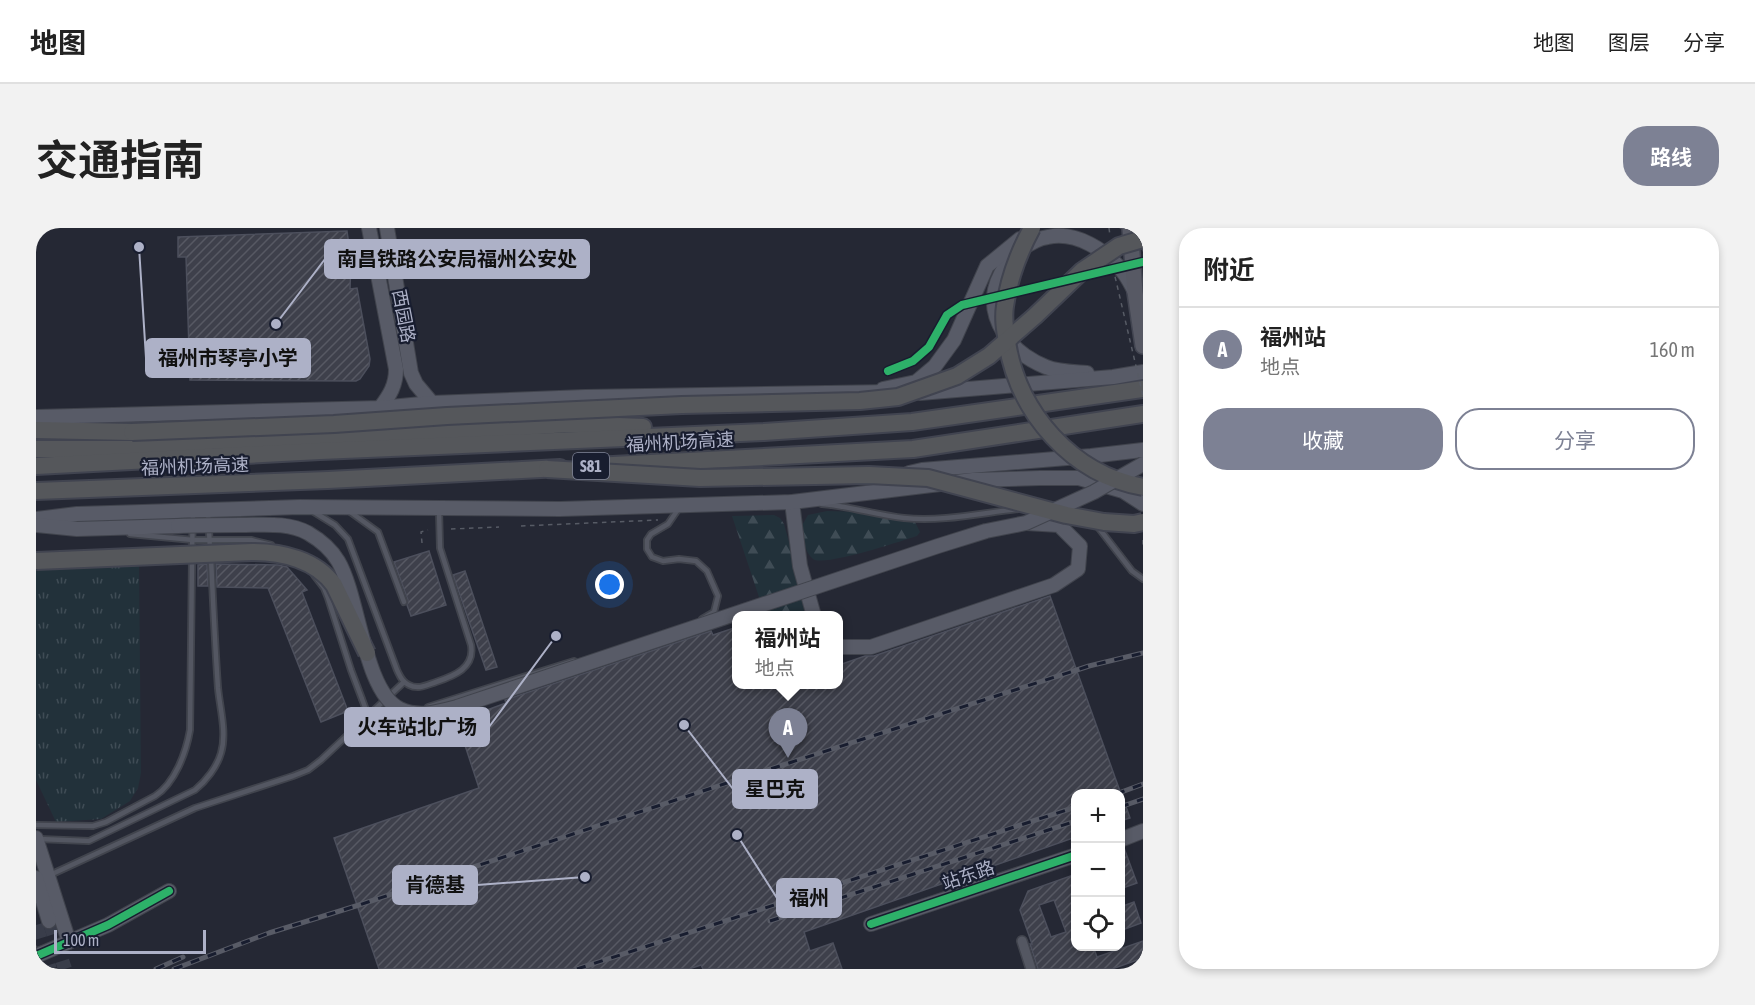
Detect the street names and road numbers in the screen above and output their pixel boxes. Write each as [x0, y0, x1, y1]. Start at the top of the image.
street label: 西园路 [389, 287, 419, 345]
street label: 福州机场高速 [626, 429, 734, 455]
road number: S81 [573, 453, 609, 479]
street label: 福州机场高速 [141, 454, 249, 478]
street label: 站东路 [939, 856, 997, 894]

